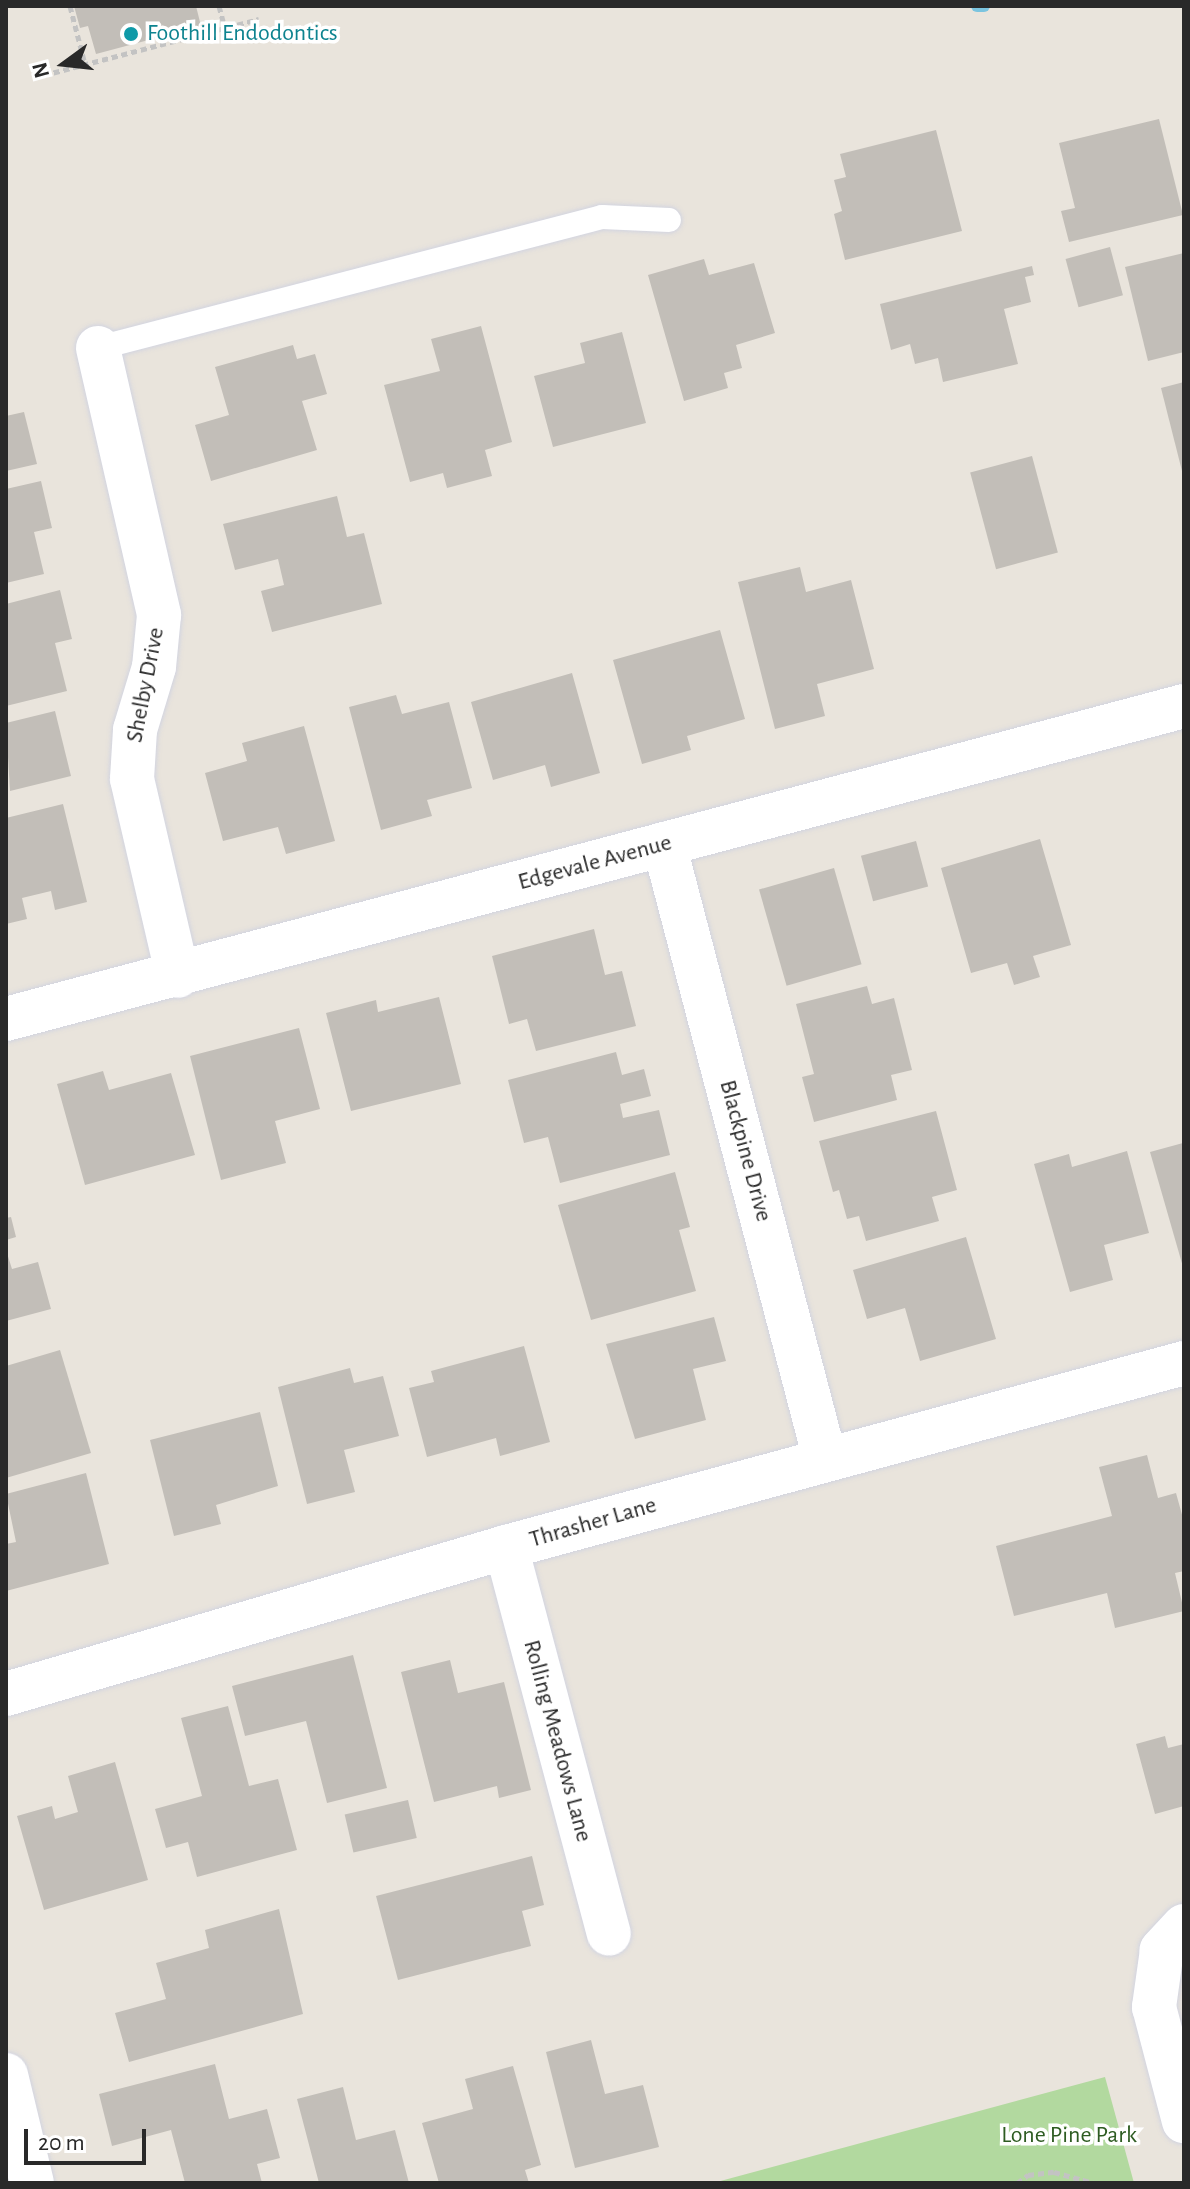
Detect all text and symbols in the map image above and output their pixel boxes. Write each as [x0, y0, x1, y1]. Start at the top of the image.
place label: Foothill Endodontics [147, 20, 338, 48]
north arrow [24, 24, 104, 104]
marker: Foothill Endodontics [122, 25, 140, 43]
text: N [28, 60, 53, 80]
street label: Shelby Drive [121, 625, 171, 745]
street label: Edgevale Avenue [515, 829, 675, 897]
street label: Blackpine Drive [712, 1077, 778, 1225]
street label: Thrasher Lane [526, 1491, 660, 1555]
street label: Rolling Meadows Lane [516, 1637, 598, 1845]
scale bar [28, 2113, 150, 2163]
park label: Lone Pine Park [1001, 2122, 1137, 2150]
text: 20 m [38, 2131, 85, 2155]

